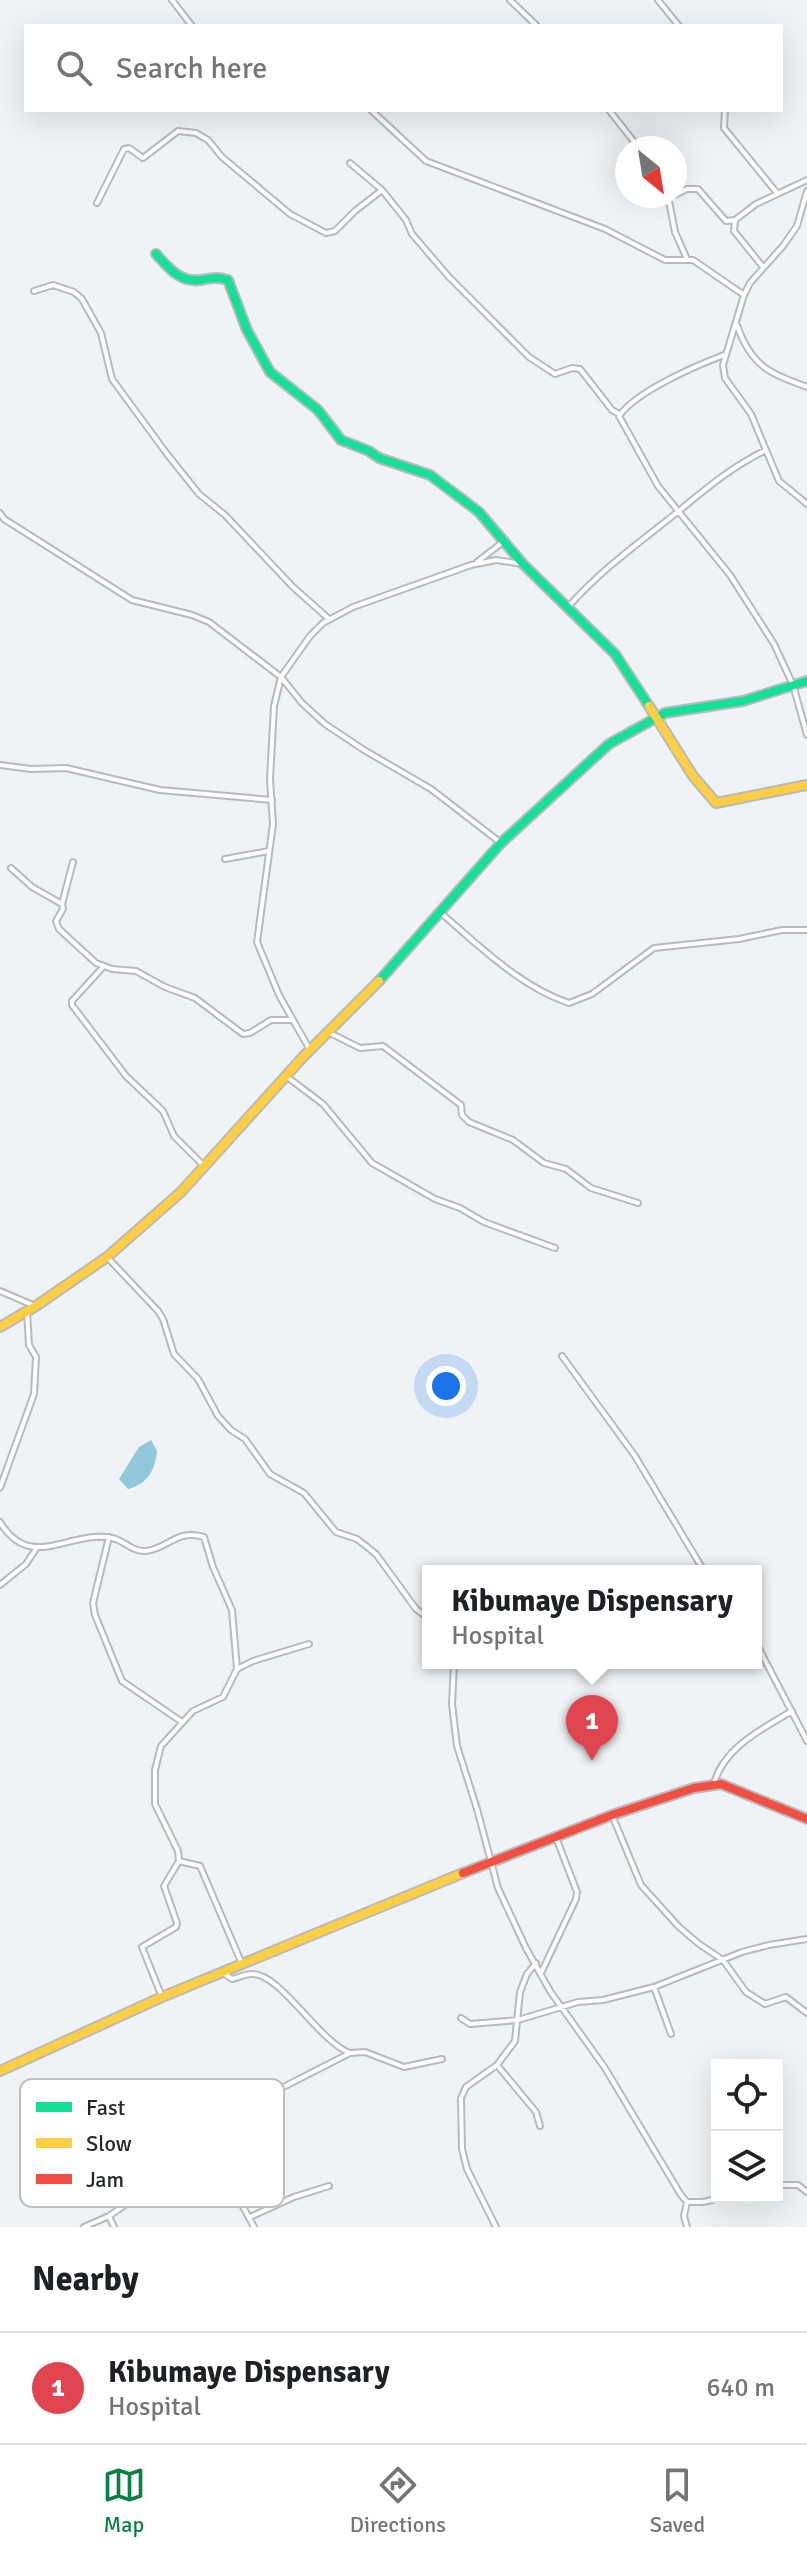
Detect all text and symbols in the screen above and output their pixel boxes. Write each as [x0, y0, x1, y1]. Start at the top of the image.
search box [24, 24, 783, 112]
icon: search [52, 46, 96, 90]
text: Search here [116, 50, 267, 87]
north arrow [615, 136, 687, 208]
your location [426, 1366, 466, 1406]
popup [422, 1565, 762, 1669]
text: Kibumaye Dispensary [451, 1583, 733, 1620]
text: Hospital [451, 1620, 544, 1652]
pin: 1 [566, 1695, 618, 1761]
map controls [711, 2059, 783, 2203]
button: locate [711, 2059, 783, 2131]
legend [20, 2079, 284, 2207]
text: Fast [86, 2094, 126, 2121]
text: Slow [86, 2130, 132, 2157]
button: layers [711, 2131, 783, 2203]
text: Jam [86, 2166, 124, 2193]
text: Nearby [32, 2258, 139, 2300]
text: Kibumaye Dispensary [108, 2354, 390, 2391]
text: 1 [51, 2372, 65, 2404]
text: 640 m [706, 2372, 775, 2404]
text: Hospital [108, 2391, 201, 2423]
tab: Map [102, 2463, 146, 2538]
tab: Directions [350, 2463, 446, 2538]
tab: Saved [650, 2463, 705, 2538]

